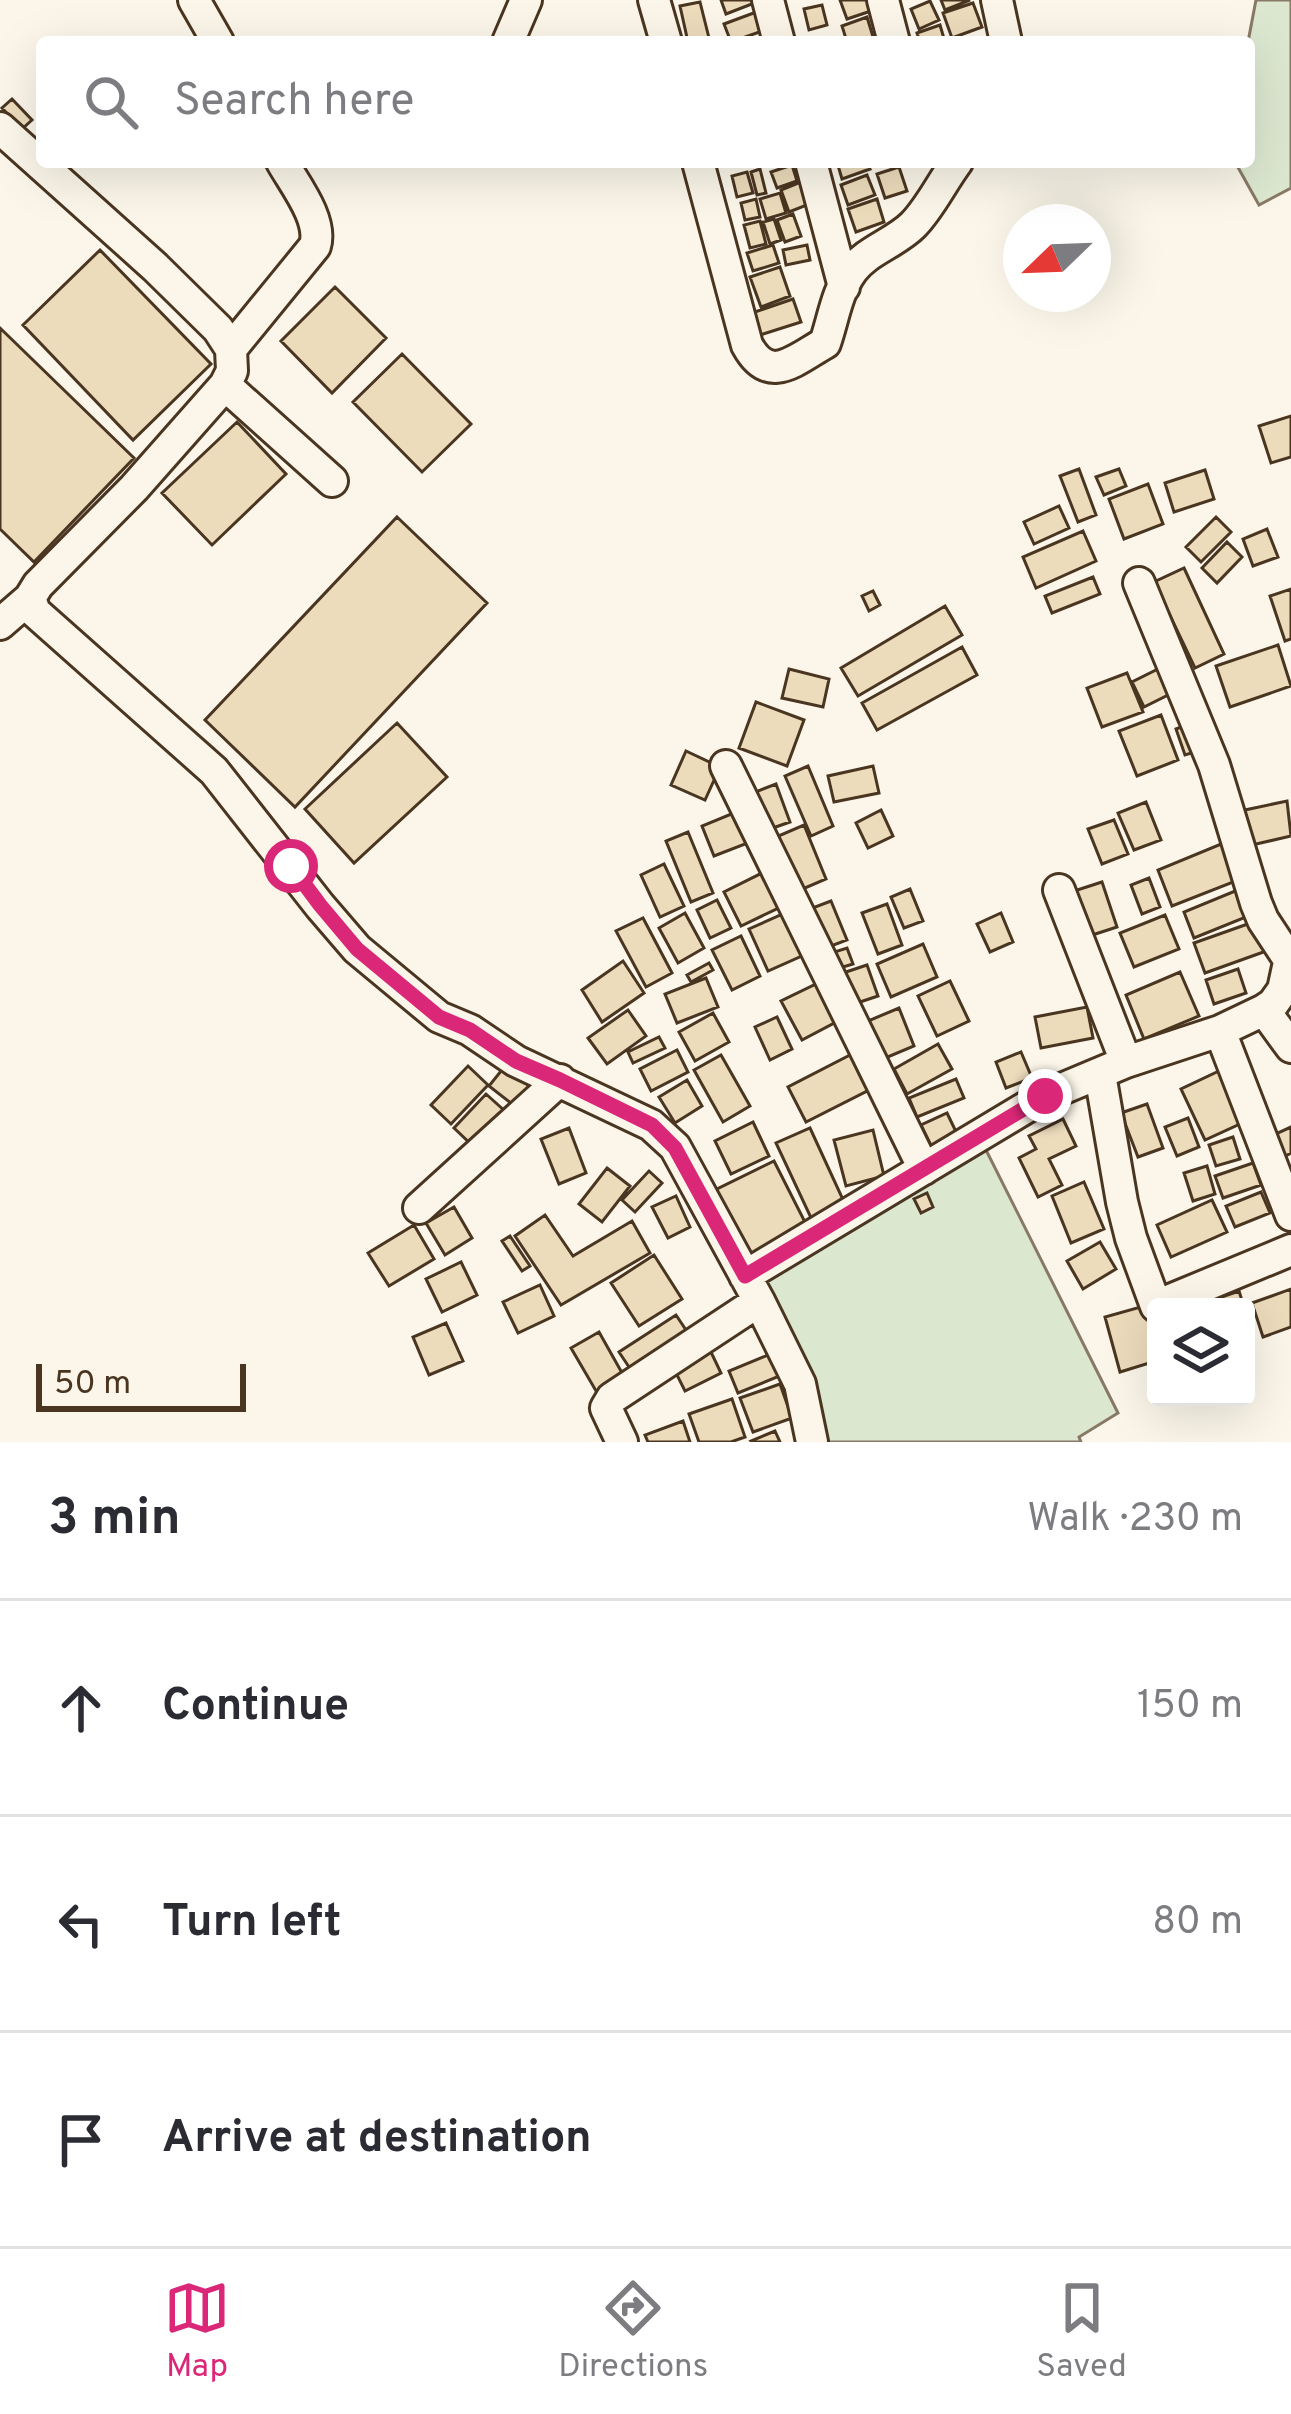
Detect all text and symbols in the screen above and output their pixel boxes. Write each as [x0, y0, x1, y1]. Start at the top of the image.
search box [36, 36, 1255, 168]
icon: search [78, 69, 144, 135]
text: Search here [174, 74, 414, 131]
north arrow [1003, 204, 1111, 312]
route start [264, 839, 318, 893]
route end [1018, 1069, 1072, 1123]
map controls [1147, 1298, 1255, 1406]
button: layers [1147, 1298, 1255, 1406]
scale bar [36, 1358, 246, 1411]
text: 50 m [54, 1364, 131, 1406]
text: 3 min [48, 1488, 181, 1553]
text: Walk · 230 m [1027, 1496, 1243, 1545]
icon: ahead [48, 1675, 114, 1741]
text: Continue [162, 1679, 349, 1736]
text: 150 m [1137, 1683, 1243, 1732]
icon: left [48, 1891, 114, 1957]
text: Turn left [162, 1895, 341, 1952]
text: 80 m [1152, 1899, 1243, 1948]
icon: arrive [48, 2107, 114, 2173]
text: Arrive at destination [162, 2111, 592, 2168]
tab: Map [164, 2275, 230, 2389]
tab: Directions [558, 2275, 708, 2389]
tab: Saved [1036, 2275, 1127, 2389]

